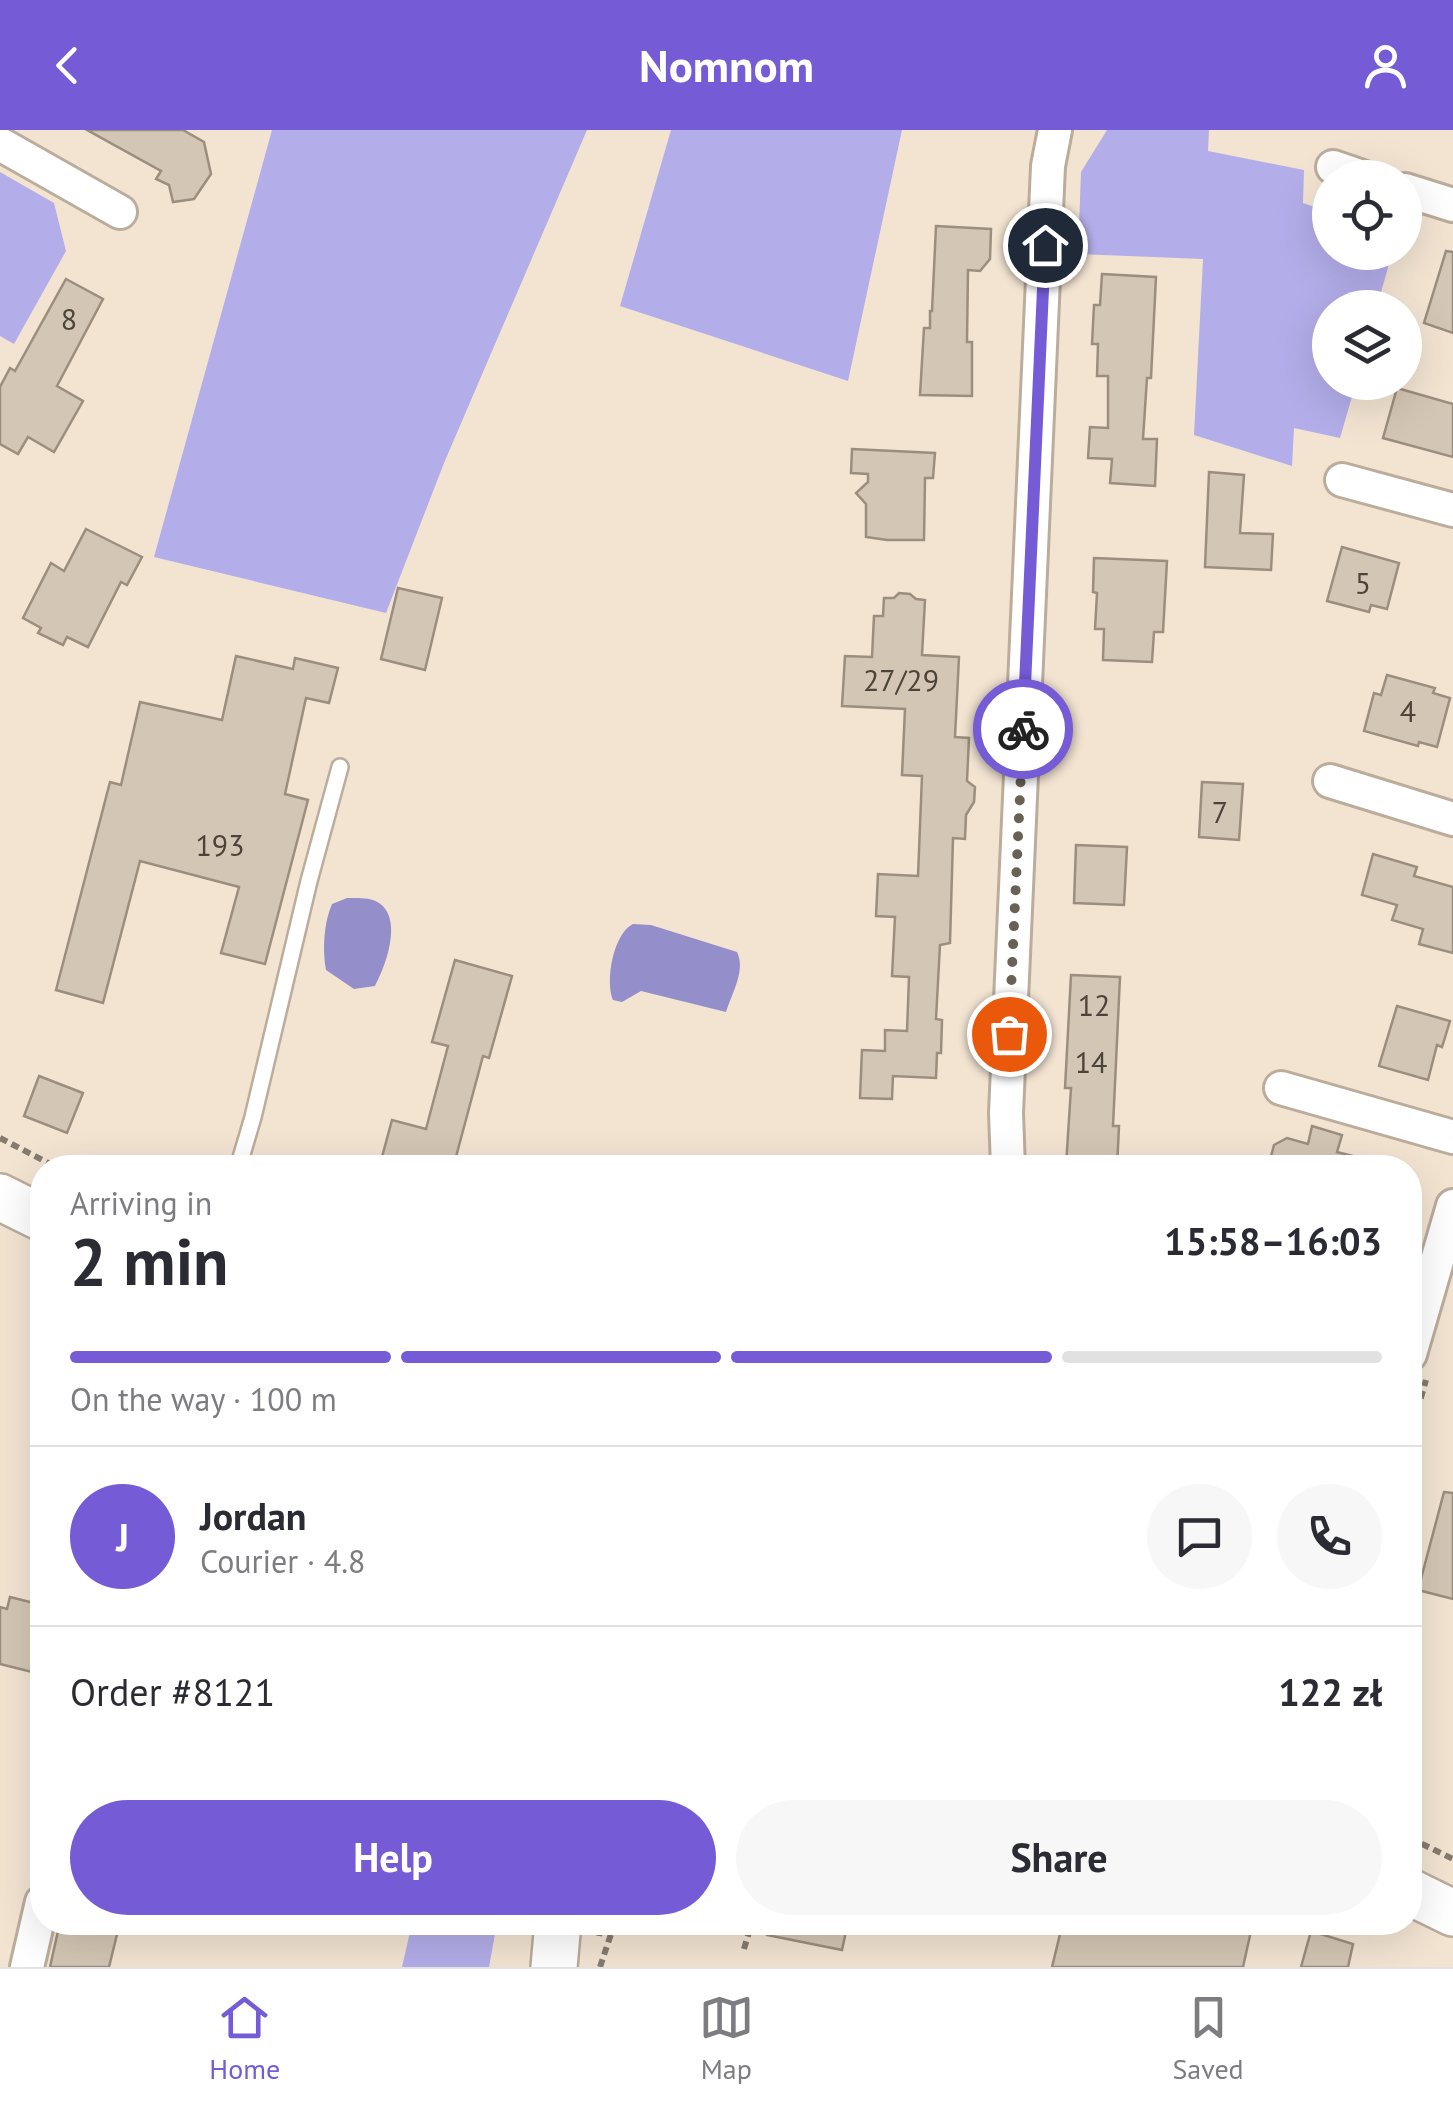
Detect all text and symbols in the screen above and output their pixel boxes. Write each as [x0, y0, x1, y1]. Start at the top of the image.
text: Nomnom [639, 36, 814, 94]
icon: back [40, 38, 95, 93]
icon: person [1358, 38, 1413, 93]
map controls [1312, 160, 1422, 400]
button: locate [1312, 160, 1422, 270]
pin [1003, 203, 1088, 288]
icon: home [1018, 218, 1073, 273]
button: layers [1312, 290, 1422, 400]
house number: 8 [61, 299, 77, 338]
house number: 5 [1355, 563, 1371, 602]
house number: 27/29 [863, 660, 939, 699]
courier [973, 679, 1073, 779]
house number: 4 [1400, 691, 1416, 730]
icon: bike [996, 702, 1051, 757]
house number: 7 [1212, 792, 1228, 831]
house number: 193 [195, 825, 245, 864]
house number: 12 [1078, 985, 1110, 1024]
pin [967, 992, 1052, 1077]
icon: bag [982, 1007, 1037, 1062]
house number: 14 [1075, 1042, 1107, 1081]
text: Arriving in [70, 1182, 212, 1224]
text: 15:58–16:03 [1164, 1216, 1382, 1265]
text: 2 min [70, 1219, 229, 1303]
text: On the way · 100 m [70, 1378, 337, 1420]
button: chat [1147, 1484, 1252, 1589]
button: phone [1277, 1484, 1382, 1589]
text: Jordan [200, 1491, 306, 1540]
text: J [116, 1512, 129, 1561]
text: Courier · 4.8 [200, 1540, 366, 1582]
text: Order #8121 [70, 1667, 275, 1716]
text: 122 zł [1278, 1667, 1382, 1716]
button: Help [70, 1800, 716, 1915]
button: Share [736, 1800, 1382, 1915]
tab: Home [209, 1990, 280, 2087]
tab: Map [699, 1990, 754, 2087]
tab: Saved [1172, 1990, 1244, 2087]

